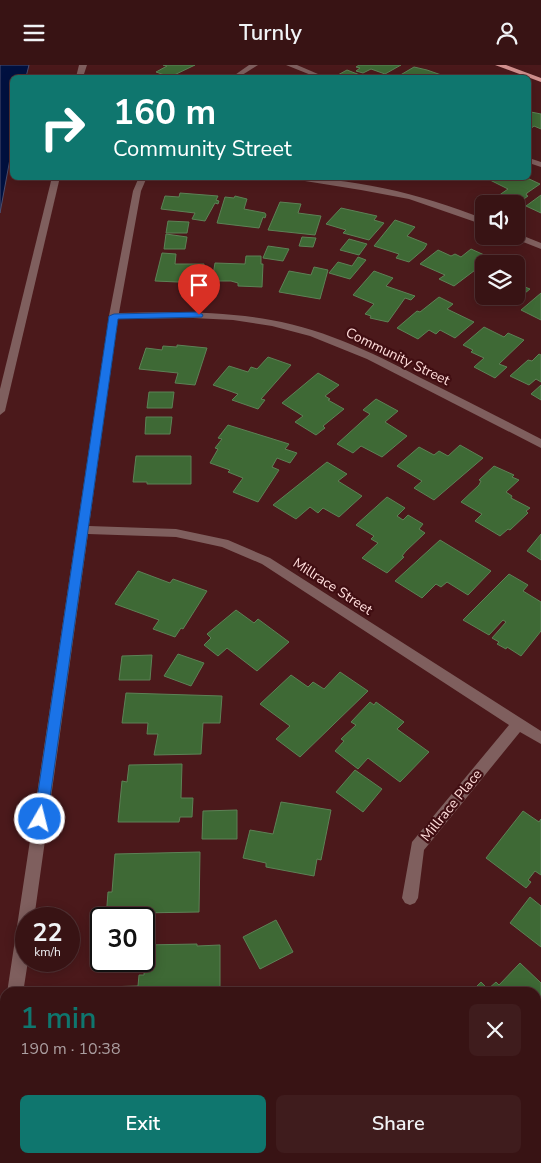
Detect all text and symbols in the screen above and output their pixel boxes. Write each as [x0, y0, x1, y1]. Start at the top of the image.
text: Turnly [239, 18, 302, 48]
icon: menu [20, 19, 48, 47]
icon: person [493, 19, 521, 47]
text: 160 m [113, 89, 216, 136]
icon: right [30, 95, 95, 160]
text: Community Street [113, 134, 292, 164]
map controls [475, 195, 525, 305]
button: sound [475, 195, 525, 245]
button: layers [475, 255, 525, 305]
pin [178, 264, 220, 315]
icon: arrive [185, 271, 213, 299]
street label: Community Street [343, 323, 453, 390]
street label: Millrace Street [289, 554, 376, 619]
street label: Millrace Place [416, 765, 486, 845]
position arrow [13, 792, 65, 844]
speed limit sign: 30 [90, 907, 155, 972]
text: 22 [32, 916, 63, 950]
text: km/h [34, 944, 61, 960]
text: 1 min [20, 998, 96, 1039]
button: close [469, 1004, 521, 1056]
text: 190 m · 10:38 [20, 1038, 121, 1060]
button: Exit [20, 1095, 266, 1153]
button: Share [276, 1095, 521, 1153]

